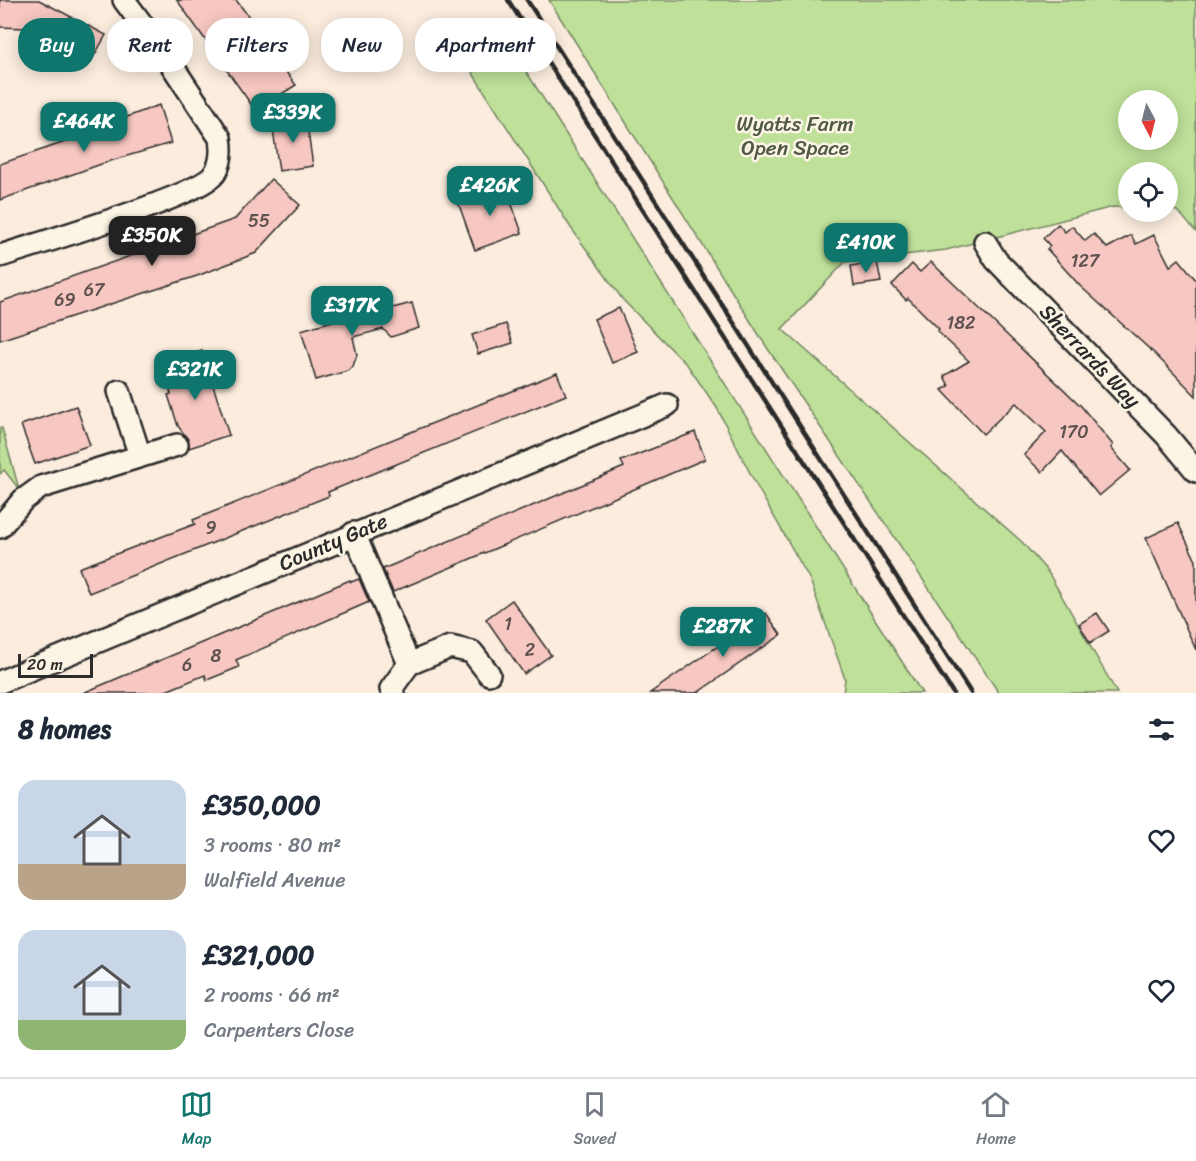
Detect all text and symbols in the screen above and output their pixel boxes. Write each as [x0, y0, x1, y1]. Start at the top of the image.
chip: Buy [18, 18, 95, 72]
chip: Rent [107, 18, 193, 72]
chip: Filters [205, 18, 309, 72]
chip: New [321, 18, 403, 72]
chip: Apartment [415, 18, 556, 72]
north arrow [1118, 90, 1178, 150]
map controls [1118, 90, 1178, 222]
pin: £339K [251, 93, 335, 144]
text: £339K [265, 95, 322, 130]
pin: £464K [42, 102, 126, 153]
text: £464K [54, 104, 114, 139]
park label: Wyatts Farm Open Space [737, 105, 853, 167]
button: locate [1118, 162, 1178, 222]
pin: £426K [448, 166, 532, 217]
text: £426K [461, 168, 519, 203]
house number: 55 [248, 205, 270, 237]
pin: £350K [110, 216, 194, 267]
text: £350K [123, 218, 181, 253]
pin: £410K [824, 223, 908, 274]
text: £410K [838, 225, 894, 260]
house number: 127 [1071, 245, 1101, 277]
house number: 67 [84, 274, 106, 306]
house number: 69 [54, 284, 76, 316]
pin: £317K [310, 286, 394, 337]
text: £317K [325, 288, 379, 323]
street label: Sherrards Way [1030, 295, 1150, 418]
house number: 182 [947, 307, 975, 339]
pin: £321K [153, 350, 237, 401]
text: £321K [168, 352, 222, 387]
house number: 170 [1059, 416, 1089, 448]
street label: County Gate [272, 502, 394, 582]
house number: 9 [205, 512, 217, 544]
pin: £287K [681, 607, 765, 658]
house number: 1 [504, 608, 512, 640]
text: £287K [694, 609, 752, 644]
house number: 2 [525, 634, 535, 666]
house number: 8 [211, 640, 222, 672]
house number: 6 [182, 649, 192, 681]
text: 20 m [27, 650, 63, 679]
scale bar [18, 651, 93, 678]
text: 8 homes [18, 706, 111, 752]
icon: filters [1145, 713, 1178, 746]
text: £350,000 [204, 782, 321, 828]
icon: home [66, 804, 138, 876]
icon: heart [1145, 824, 1178, 857]
text: 3 rooms · 80 m² [204, 828, 341, 863]
text: Walfield Avenue [204, 863, 346, 898]
text: £321,000 [204, 932, 315, 978]
icon: home [66, 954, 138, 1026]
icon: heart [1145, 974, 1178, 1007]
text: 2 rooms · 66 m² [204, 978, 340, 1013]
text: Carpenters Close [204, 1013, 354, 1048]
tab: Map [180, 1088, 213, 1153]
tab: Saved [573, 1088, 616, 1153]
tab: Home [976, 1088, 1016, 1153]

